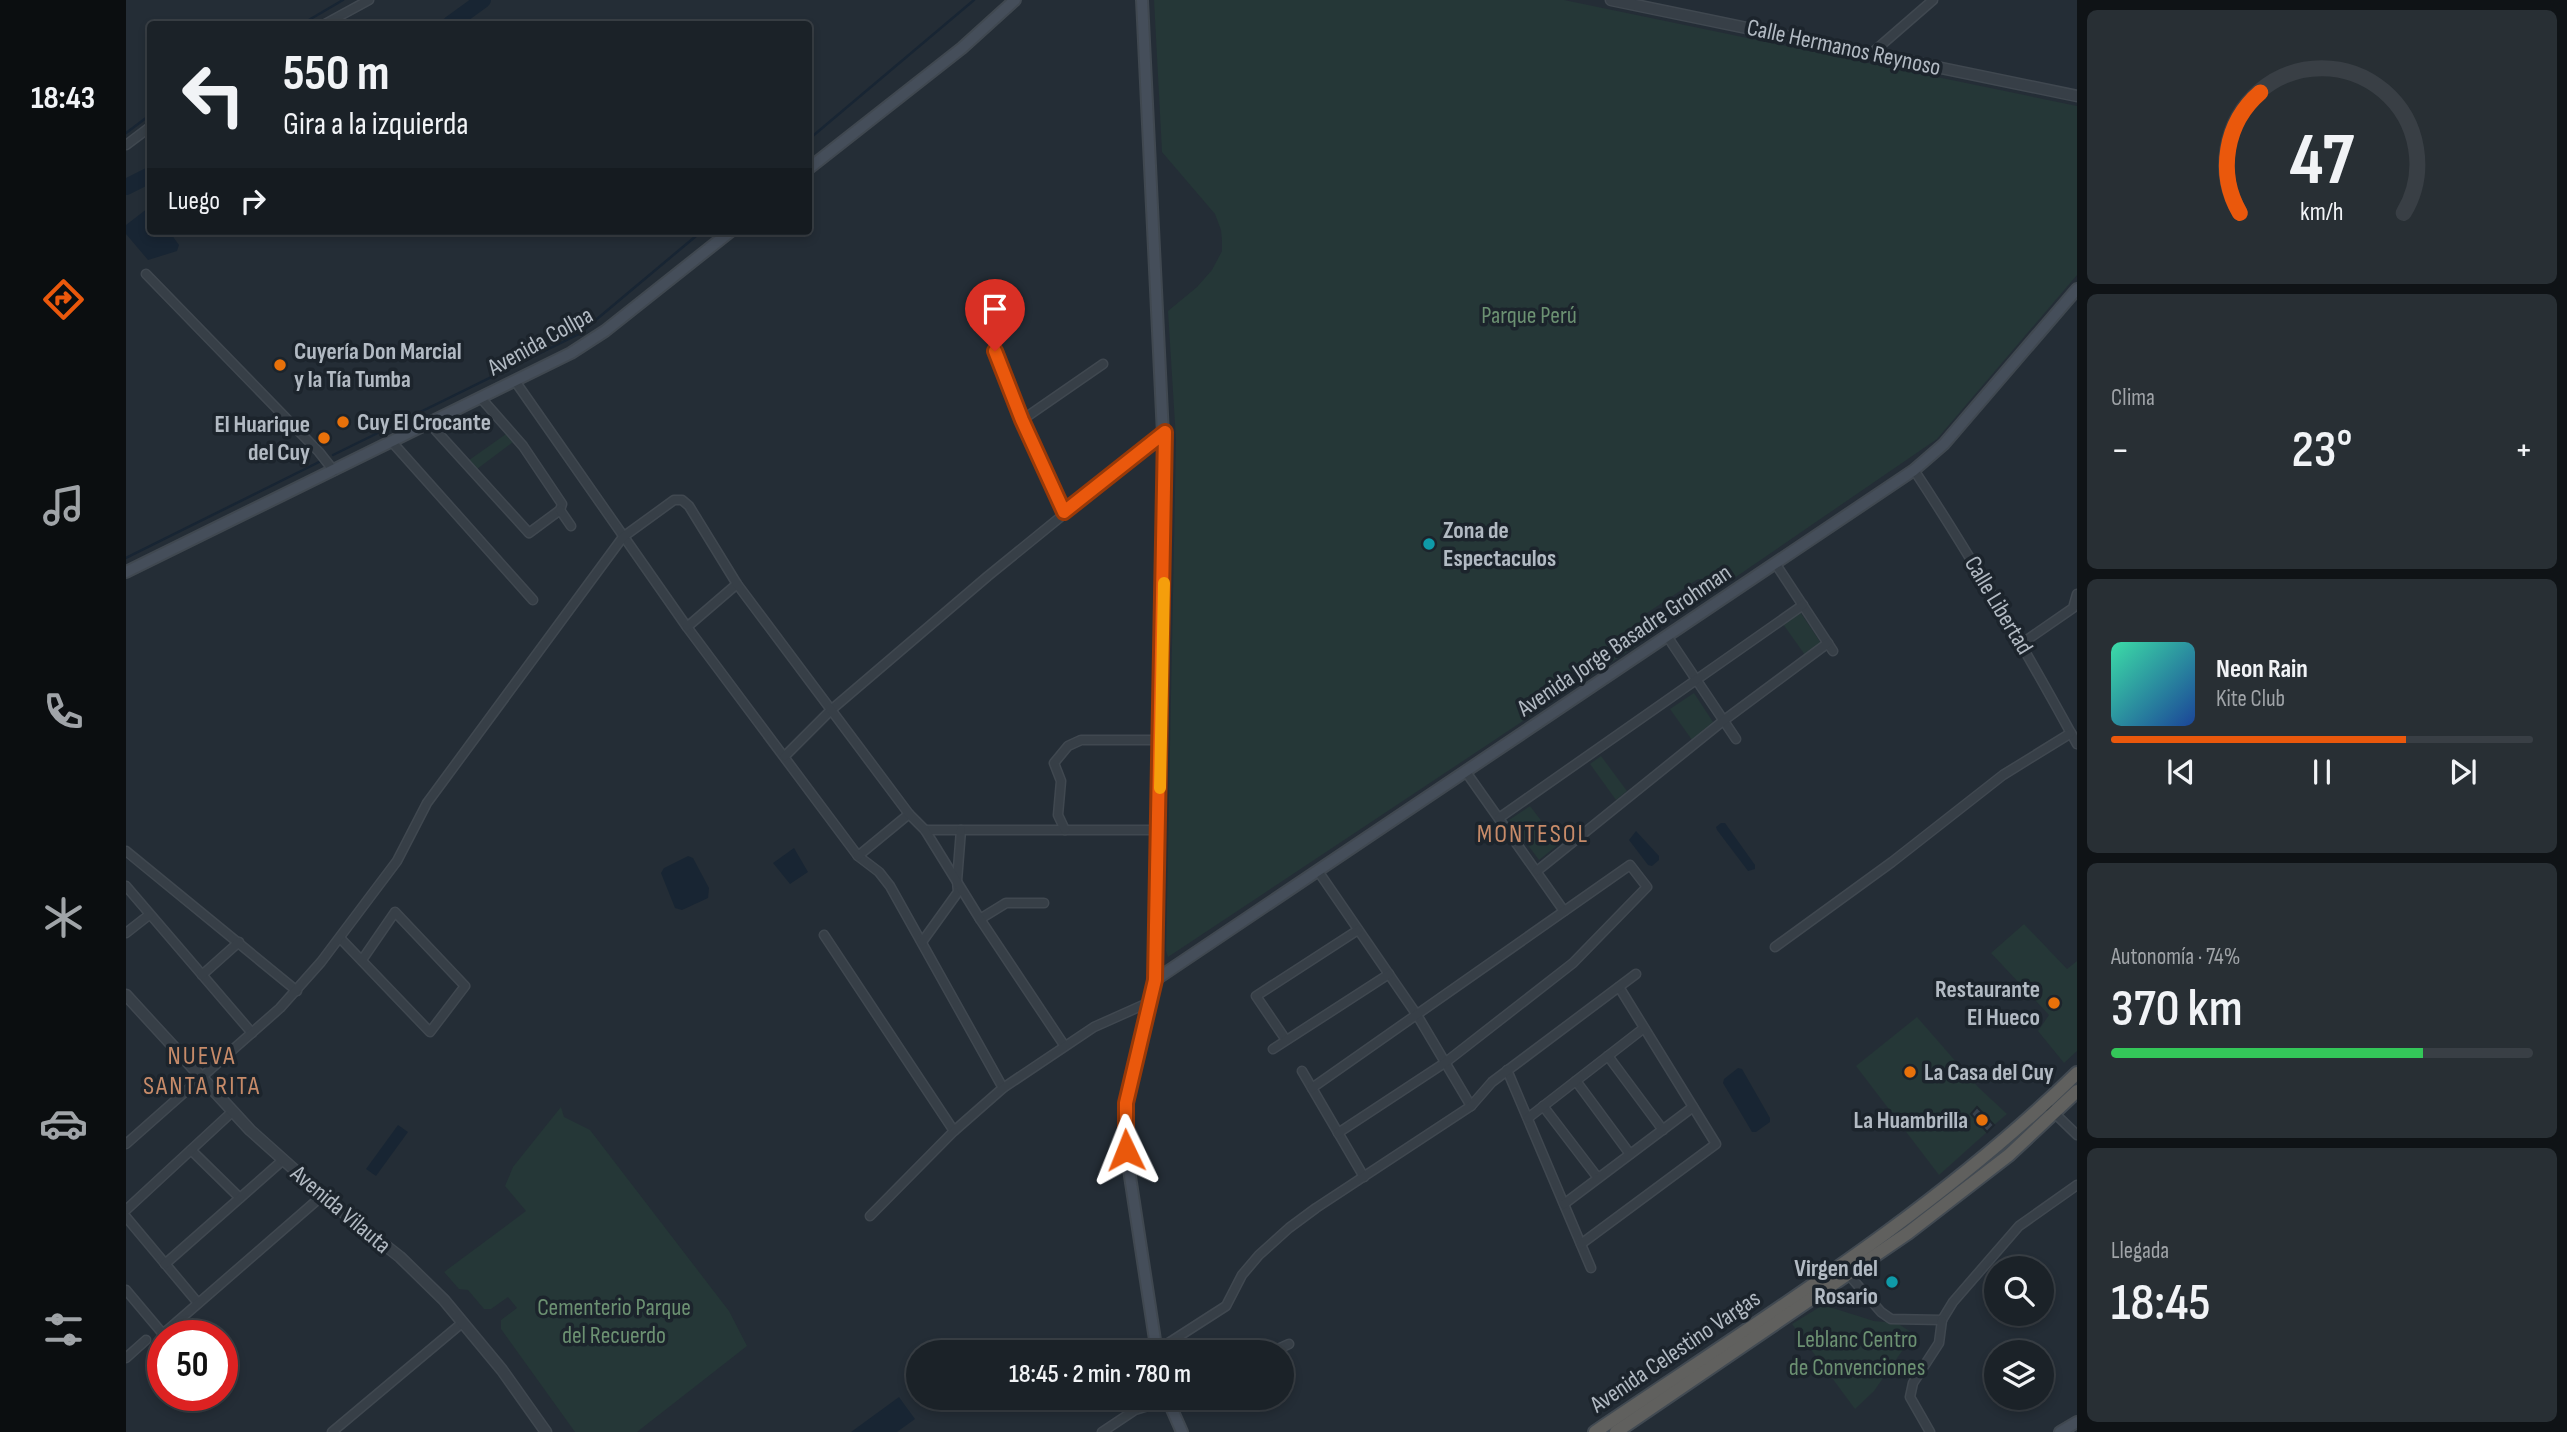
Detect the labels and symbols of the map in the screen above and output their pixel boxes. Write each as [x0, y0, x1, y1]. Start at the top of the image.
street label: Calle Hermanos Reynoso [1744, 13, 1943, 82]
pin [965, 279, 1025, 351]
street label: Avenida Collpa [482, 301, 598, 383]
park label: Parque Perú [1481, 301, 1577, 330]
place label: Cuyería Don Marcial y la Tía Tumba [294, 337, 462, 394]
marker: Cuyería Don Marcial y la Tía Tumba [272, 357, 288, 373]
place label: Cuy El Crocante [357, 408, 491, 437]
place label: El Huarique del Cuy [214, 410, 310, 467]
marker: Cuy El Crocante [335, 414, 351, 430]
marker: El Huarique del Cuy [316, 430, 332, 446]
place label: Zona de Espectaculos [1443, 516, 1556, 573]
marker: Zona de Espectaculos [1421, 536, 1437, 552]
street label: Calle Libertad [1958, 551, 2039, 660]
street label: Avenida Jorge Basadre Grohman [1511, 558, 1737, 723]
district label: MONTESOL [1477, 819, 1589, 850]
place label: Restaurante El Hueco [1935, 975, 2040, 1032]
marker: Restaurante El Hueco [2046, 995, 2062, 1011]
district label: NUEVA SANTA RITA [143, 1041, 261, 1102]
place label: La Casa del Cuy [1924, 1058, 2054, 1087]
marker: La Casa del Cuy [1902, 1064, 1918, 1080]
place label: La Huambrilla [1854, 1106, 1968, 1135]
marker: La Huambrilla [1974, 1112, 1990, 1128]
position arrow [1089, 1113, 1163, 1187]
street label: Avenida Vilauta [284, 1158, 397, 1260]
place label: Virgen del Rosario [1794, 1254, 1878, 1311]
marker: Virgen del Rosario [1884, 1274, 1900, 1290]
street label: Avenida Celestino Vargas [1584, 1284, 1766, 1420]
park label: Cementerio Parque del Recuerdo [537, 1293, 691, 1350]
speed limit sign: 50 [147, 1320, 238, 1411]
park label: Leblanc Centro de Convenciones [1789, 1325, 1925, 1382]

